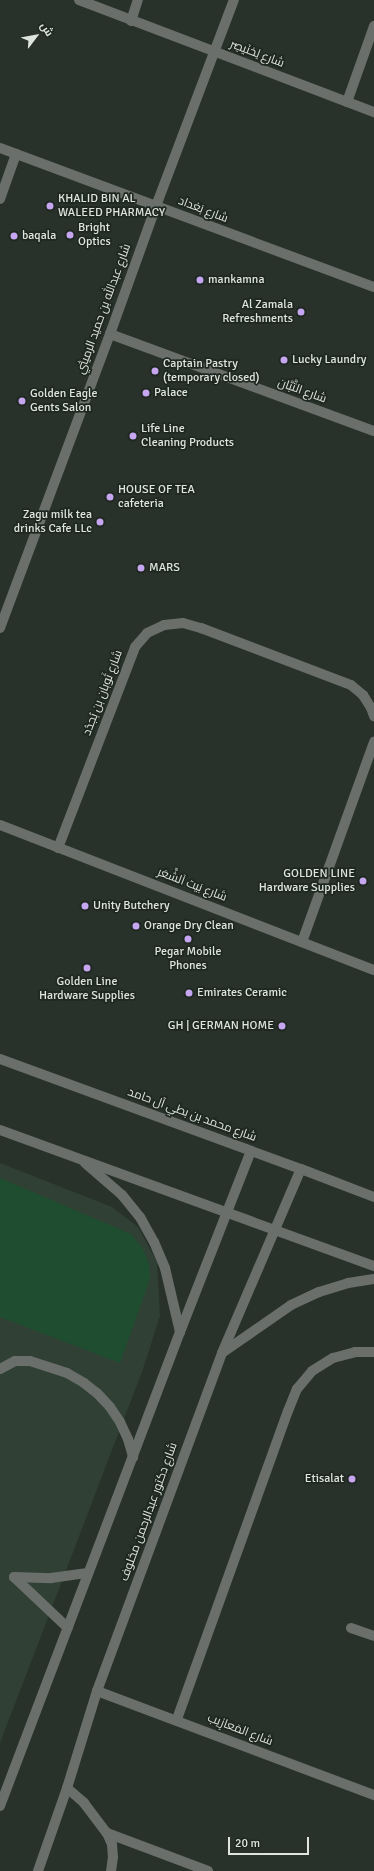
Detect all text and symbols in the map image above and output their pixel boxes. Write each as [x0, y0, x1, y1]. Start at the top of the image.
north arrow [16, 16, 56, 56]
text: ش [37, 20, 56, 39]
street label: شارع لِخنَيصِر [228, 37, 286, 71]
place label: KHALID BIN AL WALEED PHARMACY [58, 192, 165, 220]
street label: شارع بَغداد [176, 194, 230, 226]
marker: KHALID BIN AL WALEED PHARMACY [45, 201, 55, 211]
place label: Bright Optics [78, 221, 111, 249]
place label: baqala [22, 229, 56, 243]
marker: Bright Optics [65, 230, 75, 240]
marker: baqala [9, 231, 19, 241]
street label: شارع عبدالله بن حميد الرميثي [74, 242, 134, 376]
place label: mankamna [208, 273, 264, 287]
marker: mankamna [195, 275, 205, 285]
place label: Al Zamala Refreshments [222, 298, 293, 326]
marker: Al Zamala Refreshments [296, 307, 306, 317]
place label: Lucky Laundry [292, 353, 366, 367]
marker: Lucky Laundry [279, 355, 289, 365]
place label: Captain Pastry (temporary closed) [163, 357, 260, 385]
marker: Captain Pastry (temporary closed) [150, 366, 160, 376]
street label: شارع التَّبَّان [276, 376, 328, 406]
place label: Palace [154, 386, 188, 400]
place label: Golden Eagle Gents Salon [30, 387, 97, 415]
marker: Palace [141, 388, 151, 398]
marker: Golden Eagle Gents Salon [17, 396, 27, 406]
place label: Life Line Cleaning Products [141, 422, 234, 450]
marker: Life Line Cleaning Products [128, 431, 138, 441]
place label: HOUSE OF TEA cafeteria [118, 483, 195, 511]
marker: HOUSE OF TEA cafeteria [105, 492, 115, 502]
place label: Zagu milk tea drinks Cafe LLc [14, 508, 92, 536]
marker: Zagu milk tea drinks Cafe LLc [95, 517, 105, 527]
place label: MARS [149, 561, 180, 575]
marker: MARS [136, 563, 146, 573]
street label: شارع ثَوبان بن بُجدُد [80, 648, 126, 738]
street label: شارع بَيت اَلشَّعَر [155, 865, 229, 905]
place label: GOLDEN LINE Hardware Supplies [259, 867, 355, 895]
marker: GOLDEN LINE Hardware Supplies [358, 876, 368, 886]
place label: Unity Butchery [93, 899, 170, 913]
marker: Unity Butchery [80, 901, 90, 911]
place label: Orange Dry Clean [144, 919, 234, 933]
marker: Orange Dry Clean [131, 921, 141, 931]
marker: Pegar Mobile Phones [183, 934, 193, 944]
place label: Pegar Mobile Phones [155, 945, 221, 973]
marker: Golden Line Hardware Supplies [82, 963, 92, 973]
place label: Golden Line Hardware Supplies [39, 975, 135, 1003]
place label: Emirates Ceramic [197, 986, 287, 1000]
marker: Emirates Ceramic [184, 988, 194, 998]
place label: GH | GERMAN HOME [168, 1019, 274, 1033]
marker: GH | GERMAN HOME [277, 1021, 287, 1031]
street label: شارع محمد بن بطي آل حامد [126, 1085, 258, 1145]
street label: شارع دكتور عبدالرحمن مخلوف [117, 1441, 181, 1583]
place label: Etisalat [305, 1472, 344, 1486]
marker: Etisalat [347, 1474, 357, 1484]
street label: شارع المَعازِيب [205, 1711, 275, 1749]
scale bar [230, 1829, 311, 1855]
text: 20 m [235, 1836, 260, 1851]

